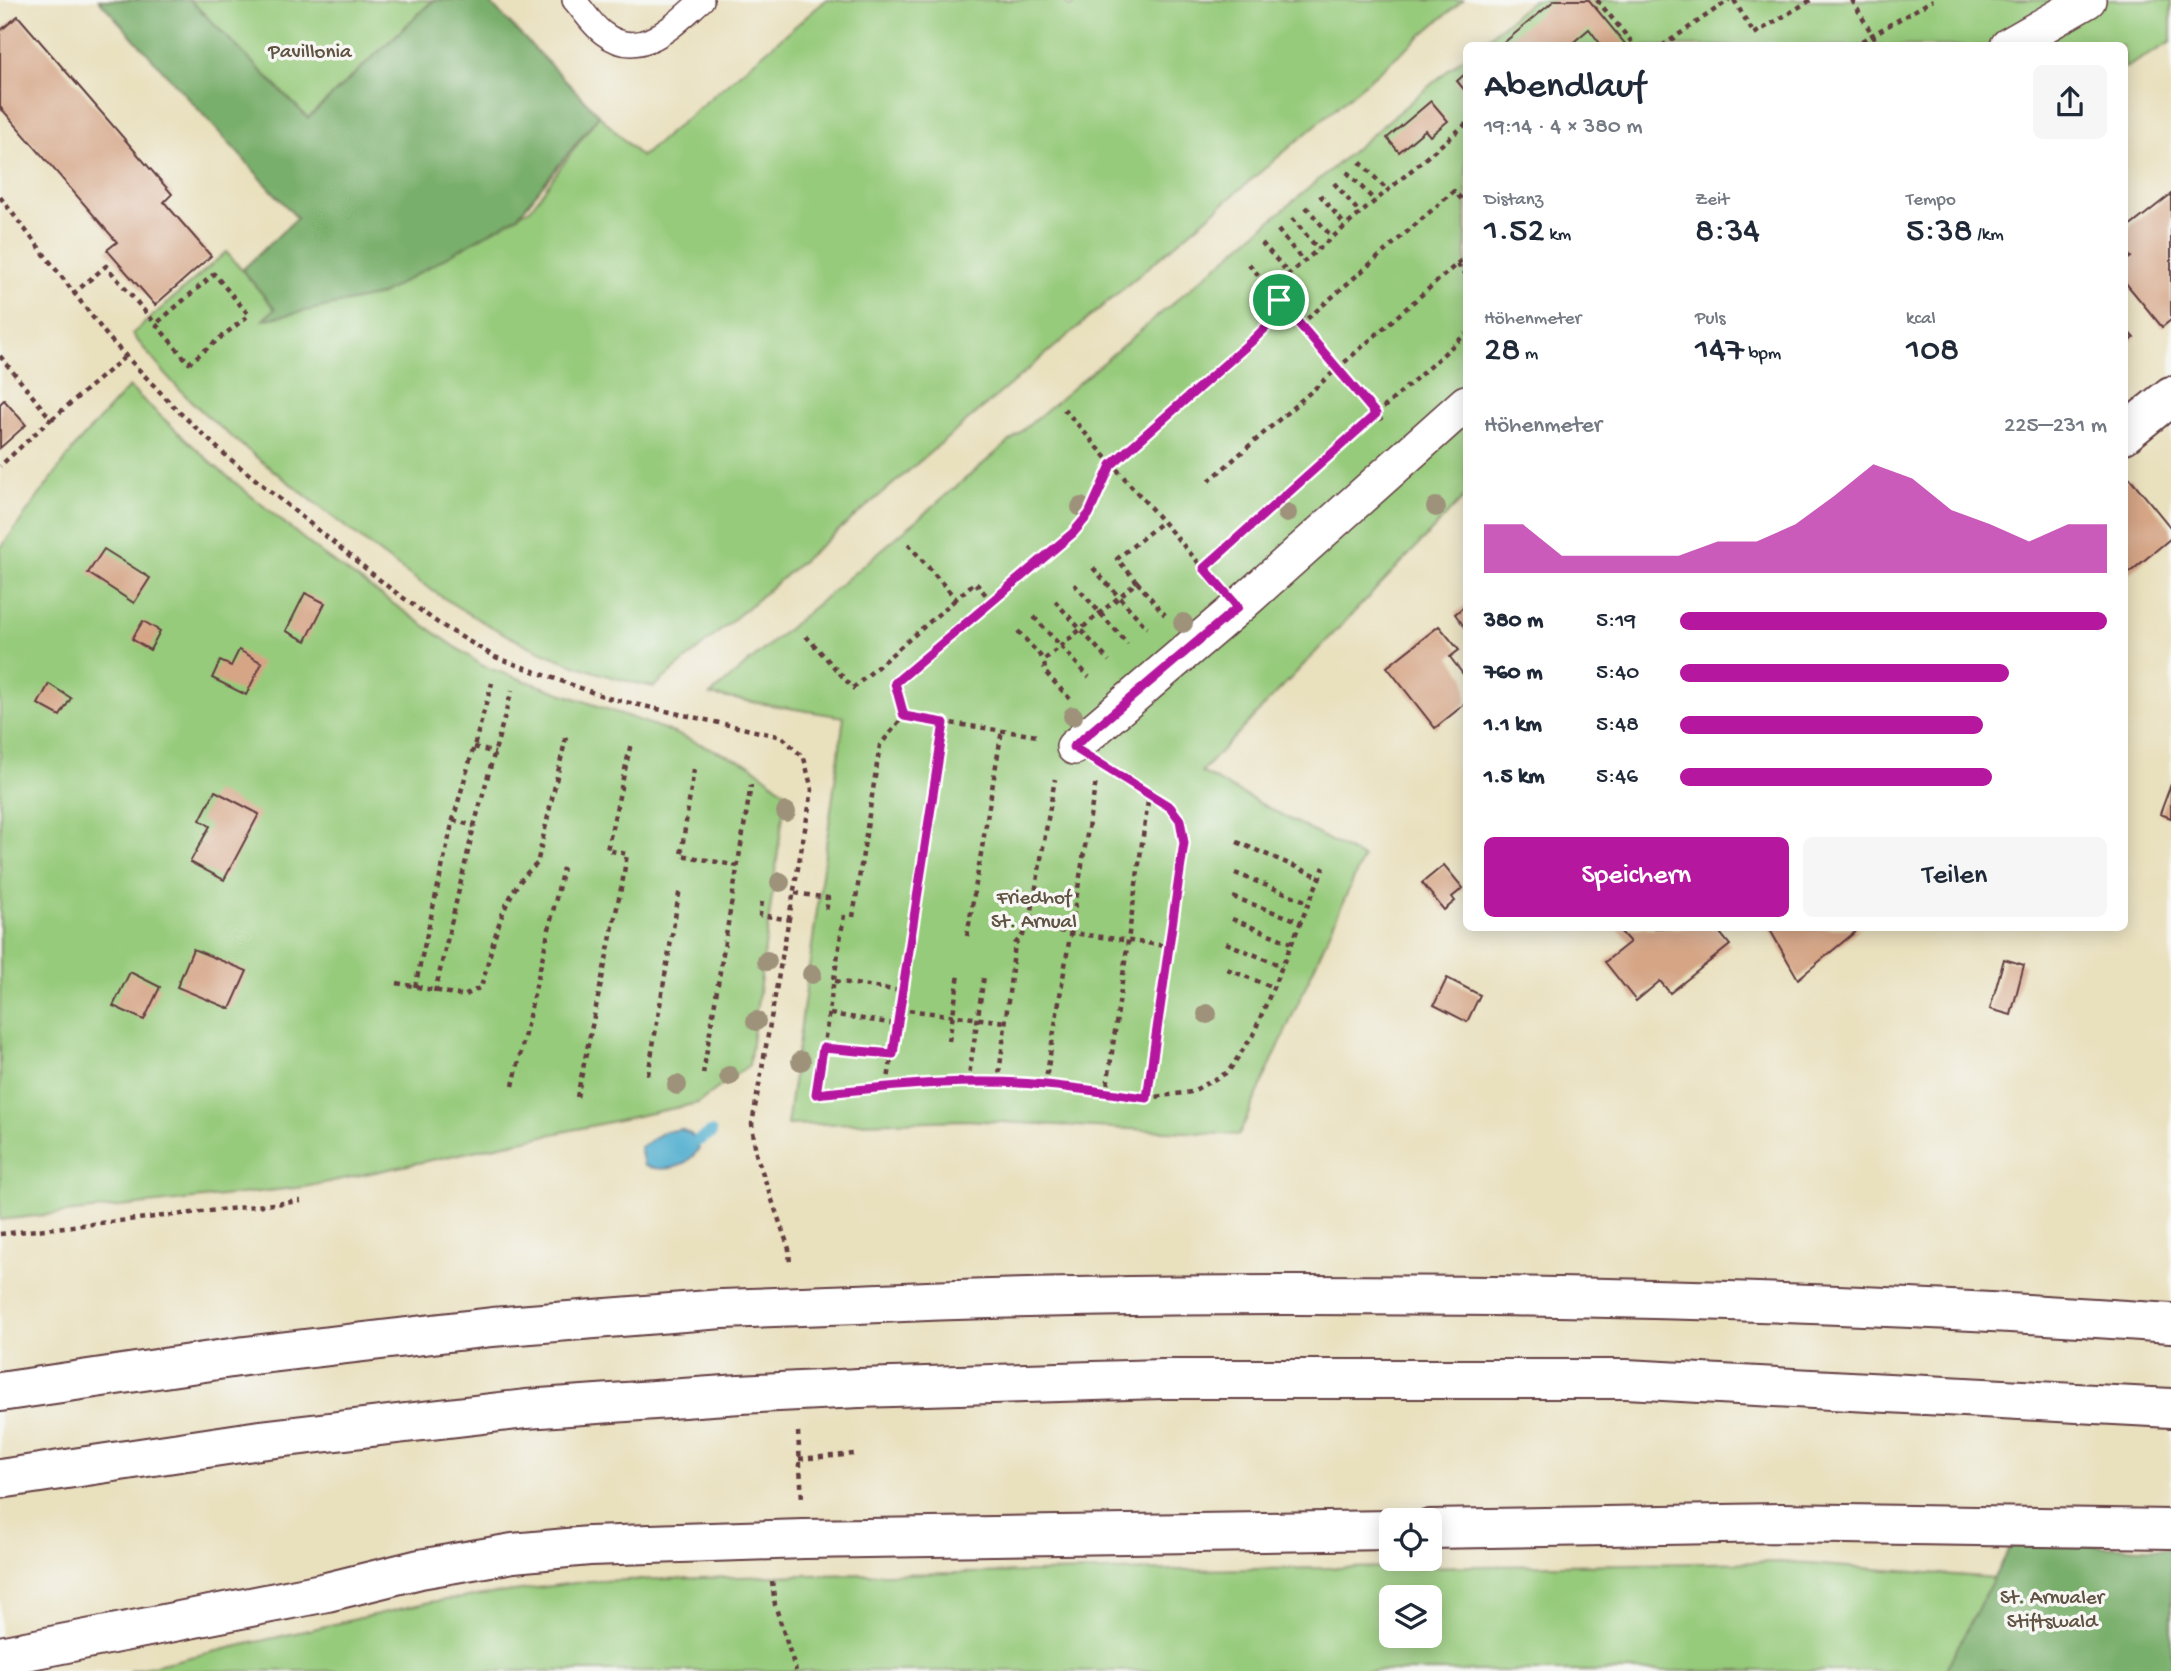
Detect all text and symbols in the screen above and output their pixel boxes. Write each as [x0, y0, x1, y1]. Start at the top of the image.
park label: Pavillonia [267, 41, 353, 66]
button: share [2033, 65, 2107, 139]
text: Abendlauf [1484, 66, 1645, 110]
text: 19:14 · 4 × 380 m [1484, 114, 1643, 141]
text: Distanz [1484, 189, 1543, 212]
text: Zeit [1695, 189, 1729, 212]
text: Tempo [1906, 189, 1956, 212]
text: 1.52 [1484, 212, 1545, 253]
text: 8:34 [1695, 212, 1760, 253]
text: 5:38 [1906, 212, 1973, 253]
text: km [1545, 224, 1571, 247]
text: /km [1973, 224, 2004, 247]
pin [1249, 270, 1309, 330]
icon: arrive [1260, 281, 1298, 319]
text: Höhenmeter [1484, 308, 1581, 331]
text: Puls [1695, 308, 1726, 331]
text: kcal [1906, 308, 1936, 331]
text: 28 [1484, 331, 1520, 372]
text: 147 [1695, 331, 1744, 372]
text: 108 [1906, 331, 1959, 372]
text: m [1520, 343, 1538, 366]
text: bpm [1744, 343, 1781, 366]
text: Höhenmeter [1484, 413, 1602, 440]
text: 225–231 m [2004, 413, 2107, 440]
text: 380 m [1484, 608, 1543, 635]
text: 5:19 [1596, 608, 1636, 635]
text: 760 m [1484, 660, 1542, 687]
text: 5:40 [1596, 660, 1639, 687]
text: 1.1 km [1484, 712, 1542, 739]
text: 5:48 [1596, 712, 1639, 739]
text: 1.5 km [1484, 764, 1545, 791]
text: 5:46 [1596, 764, 1638, 791]
button: Speichern [1484, 837, 1789, 917]
button: Teilen [1803, 837, 2107, 917]
park label: Friedhof St. Arnual [991, 887, 1077, 936]
map controls [1379, 1508, 1442, 1648]
button: locate [1379, 1508, 1442, 1571]
button: layers [1379, 1585, 1442, 1648]
park label: St. Arnualer Stiftswald [2000, 1587, 2106, 1636]

